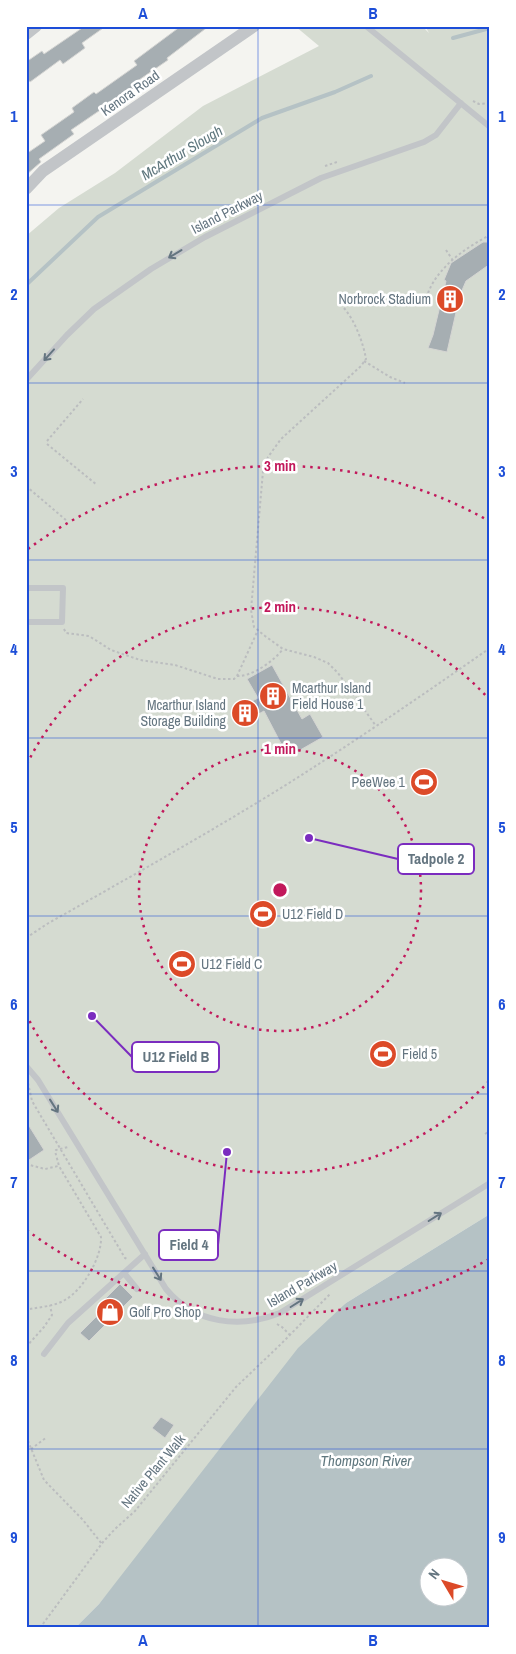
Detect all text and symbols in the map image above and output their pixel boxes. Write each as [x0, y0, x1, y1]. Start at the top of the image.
text: A [138, 2, 148, 24]
text: B [368, 2, 378, 24]
street label: Kenora Road [97, 66, 163, 120]
text: 1 [10, 105, 18, 127]
text: 1 [498, 105, 506, 127]
water label: McArthur Slough [137, 120, 227, 185]
street label: Island Parkway [188, 186, 266, 238]
one-way arrow [169, 250, 183, 260]
text: 2 [10, 283, 18, 305]
text: 2 [498, 283, 506, 305]
building icon: Norbrock Stadium [435, 284, 465, 314]
place label: Norbrock Stadium [338, 290, 431, 308]
one-way arrow [43, 348, 55, 361]
text: 3 min [264, 455, 296, 476]
text: 3 [10, 460, 18, 482]
text: 3 [498, 460, 506, 482]
text: 2 min [264, 596, 296, 617]
text: 4 [10, 638, 18, 660]
text: 4 [498, 638, 506, 660]
place label: Mcarthur Island Field House 1 [292, 679, 371, 713]
building icon: Mcarthur Island Field House 1 [258, 681, 288, 711]
place label: Mcarthur Island Storage Building [140, 696, 227, 730]
building icon: Mcarthur Island Storage Building [230, 698, 260, 728]
text: 1 min [264, 738, 296, 759]
sports icon: PeeWee 1 [409, 767, 439, 797]
place label: PeeWee 1 [352, 773, 406, 791]
text: 5 [10, 816, 18, 838]
text: 5 [498, 816, 506, 838]
callout: Tadpole 2 [398, 844, 474, 874]
text: Tadpole 2 [408, 848, 464, 869]
centre of rings [271, 881, 289, 899]
sports icon: U12 Field D [248, 899, 278, 929]
place label: U12 Field D [282, 905, 343, 923]
sports icon: U12 Field C [167, 949, 197, 979]
place label: U12 Field C [201, 955, 262, 973]
text: 6 [10, 993, 18, 1015]
text: 6 [498, 993, 506, 1015]
sports icon: Field 5 [368, 1039, 398, 1069]
callout: U12 Field B [132, 1042, 219, 1072]
place label: Field 5 [402, 1045, 437, 1063]
text: U12 Field B [143, 1046, 210, 1067]
one-way arrow [49, 1099, 59, 1113]
text: 7 [10, 1171, 18, 1193]
text: 7 [498, 1171, 506, 1193]
one-way arrow [428, 1212, 442, 1223]
callout: Field 4 [159, 1230, 218, 1260]
text: Field 4 [170, 1234, 209, 1255]
street label: Island Parkway [264, 1257, 340, 1311]
one-way arrow [153, 1267, 163, 1281]
shop icon: Golf Pro Shop [95, 1297, 125, 1327]
one-way arrow [290, 1298, 304, 1308]
place label: Golf Pro Shop [129, 1303, 201, 1321]
text: 8 [10, 1349, 18, 1371]
text: 8 [498, 1349, 506, 1371]
street label: Native Plant Walk [117, 1430, 189, 1512]
water label: Thompson River [321, 1450, 412, 1471]
text: 9 [10, 1526, 18, 1548]
text: 9 [498, 1526, 506, 1548]
north arrow [418, 1556, 468, 1606]
text: N [424, 1565, 443, 1583]
text: A [138, 1629, 148, 1651]
text: B [368, 1629, 378, 1651]

